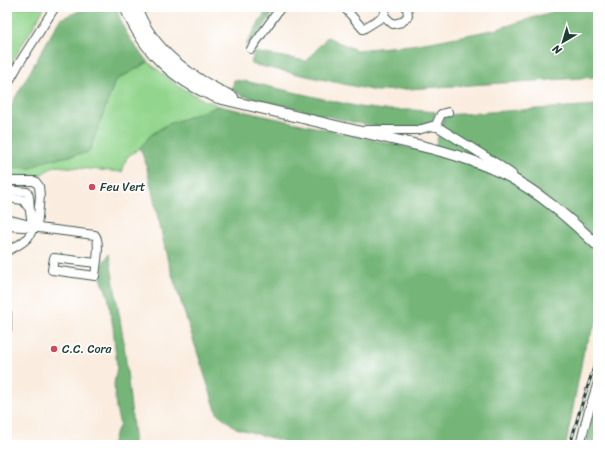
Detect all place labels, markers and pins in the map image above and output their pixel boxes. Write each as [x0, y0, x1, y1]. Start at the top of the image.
place label: Feu Vert [100, 176, 145, 198]
marker: Feu Vert [87, 182, 97, 192]
place label: C.C. Cora [62, 338, 113, 360]
marker: C.C. Cora [49, 344, 59, 354]

